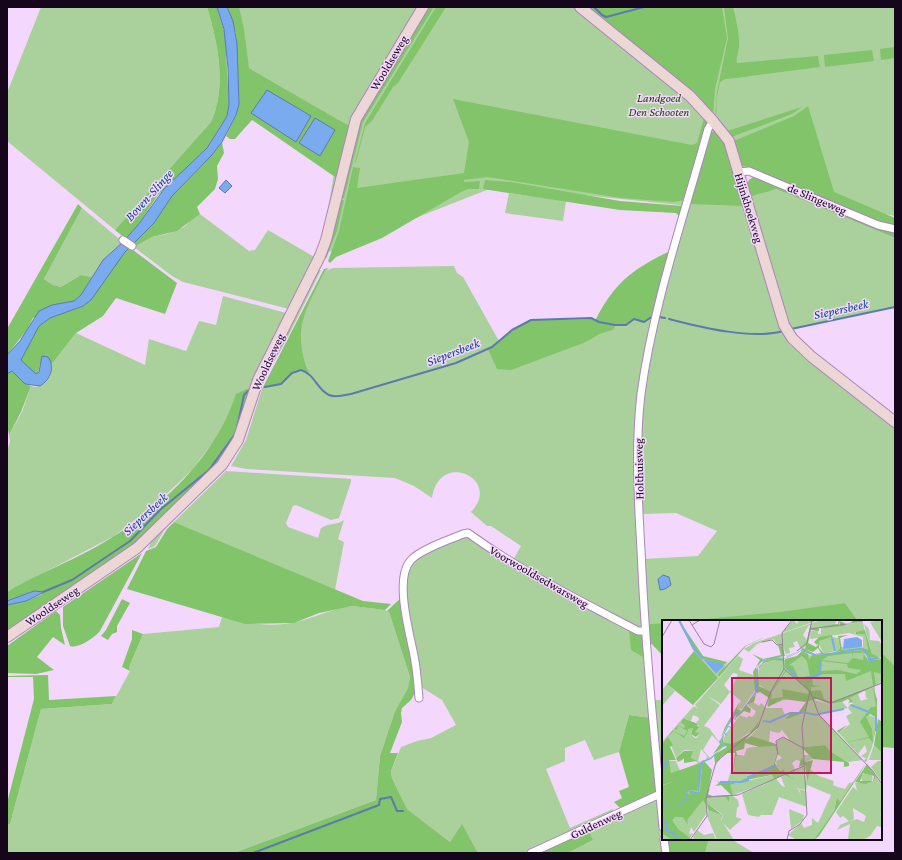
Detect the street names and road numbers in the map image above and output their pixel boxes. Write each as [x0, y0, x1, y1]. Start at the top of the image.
street label: Wooldseweg [367, 33, 411, 93]
street label: Hijinkhoekweg [732, 171, 766, 245]
street label: de Slingeweg [785, 180, 849, 218]
street label: Wooldseweg [249, 331, 287, 393]
street label: Holthuisweg [631, 438, 647, 500]
street label: Voorwooldsedwarsweg [487, 543, 591, 611]
street label: Wooldseweg [23, 583, 82, 629]
street label: Guldenweg [568, 806, 624, 842]

